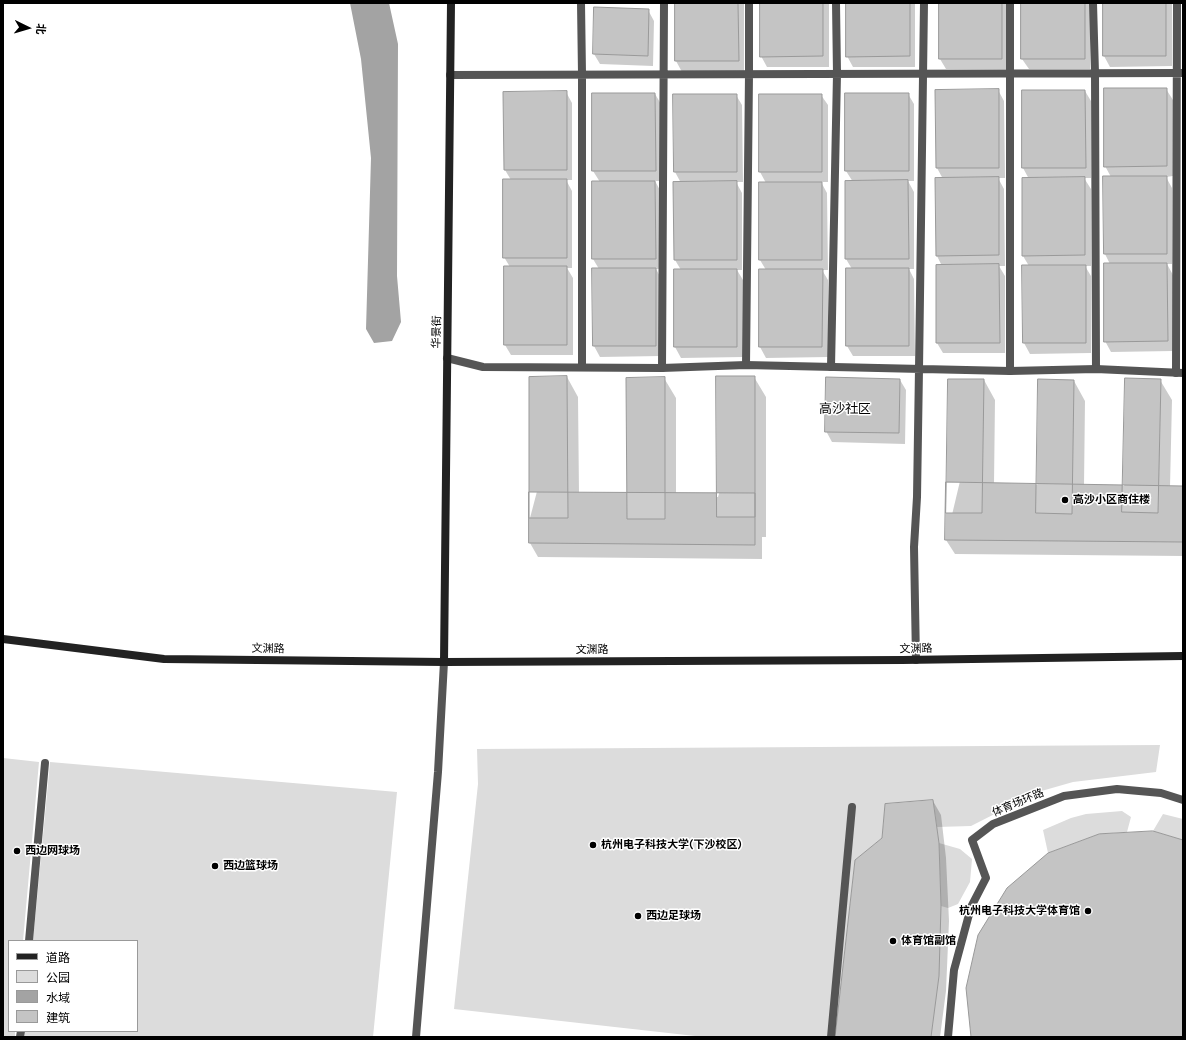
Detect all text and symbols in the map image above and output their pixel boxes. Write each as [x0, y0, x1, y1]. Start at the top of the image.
north arrow [8, 8, 48, 48]
text: 北 [33, 23, 47, 35]
street label: 华景街 [430, 315, 444, 349]
district label: 高沙社区 [819, 401, 871, 417]
place label: 高沙小区商住楼 [1073, 493, 1150, 507]
marker: 高沙小区商住楼 [1060, 495, 1070, 505]
street label: 文渊路 [251, 642, 285, 656]
street label: 文渊路 [899, 642, 933, 656]
street label: 文渊路 [576, 643, 608, 657]
street label: 体育场环路 [990, 786, 1046, 820]
place label: 杭州电子科技大学(下沙校区) [601, 838, 742, 852]
marker: 杭州电子科技大学(下沙校区) [588, 840, 598, 850]
place label: 西边网球场 [25, 844, 80, 858]
marker: 西边网球场 [12, 846, 22, 856]
place label: 西边篮球场 [223, 859, 278, 873]
marker: 西边篮球场 [210, 861, 220, 871]
place label: 杭州电子科技大学体育馆 [959, 904, 1080, 918]
marker: 杭州电子科技大学体育馆 [1083, 906, 1093, 916]
place label: 西边足球场 [646, 909, 701, 923]
marker: 西边足球场 [633, 911, 643, 921]
place label: 体育馆副馆 [901, 934, 956, 948]
marker: 体育馆副馆 [888, 936, 898, 946]
legend [8, 940, 138, 1032]
text: 道路 [46, 951, 70, 965]
text: 公园 [46, 971, 70, 985]
text: 水域 [46, 991, 70, 1005]
text: 建筑 [46, 1011, 70, 1025]

